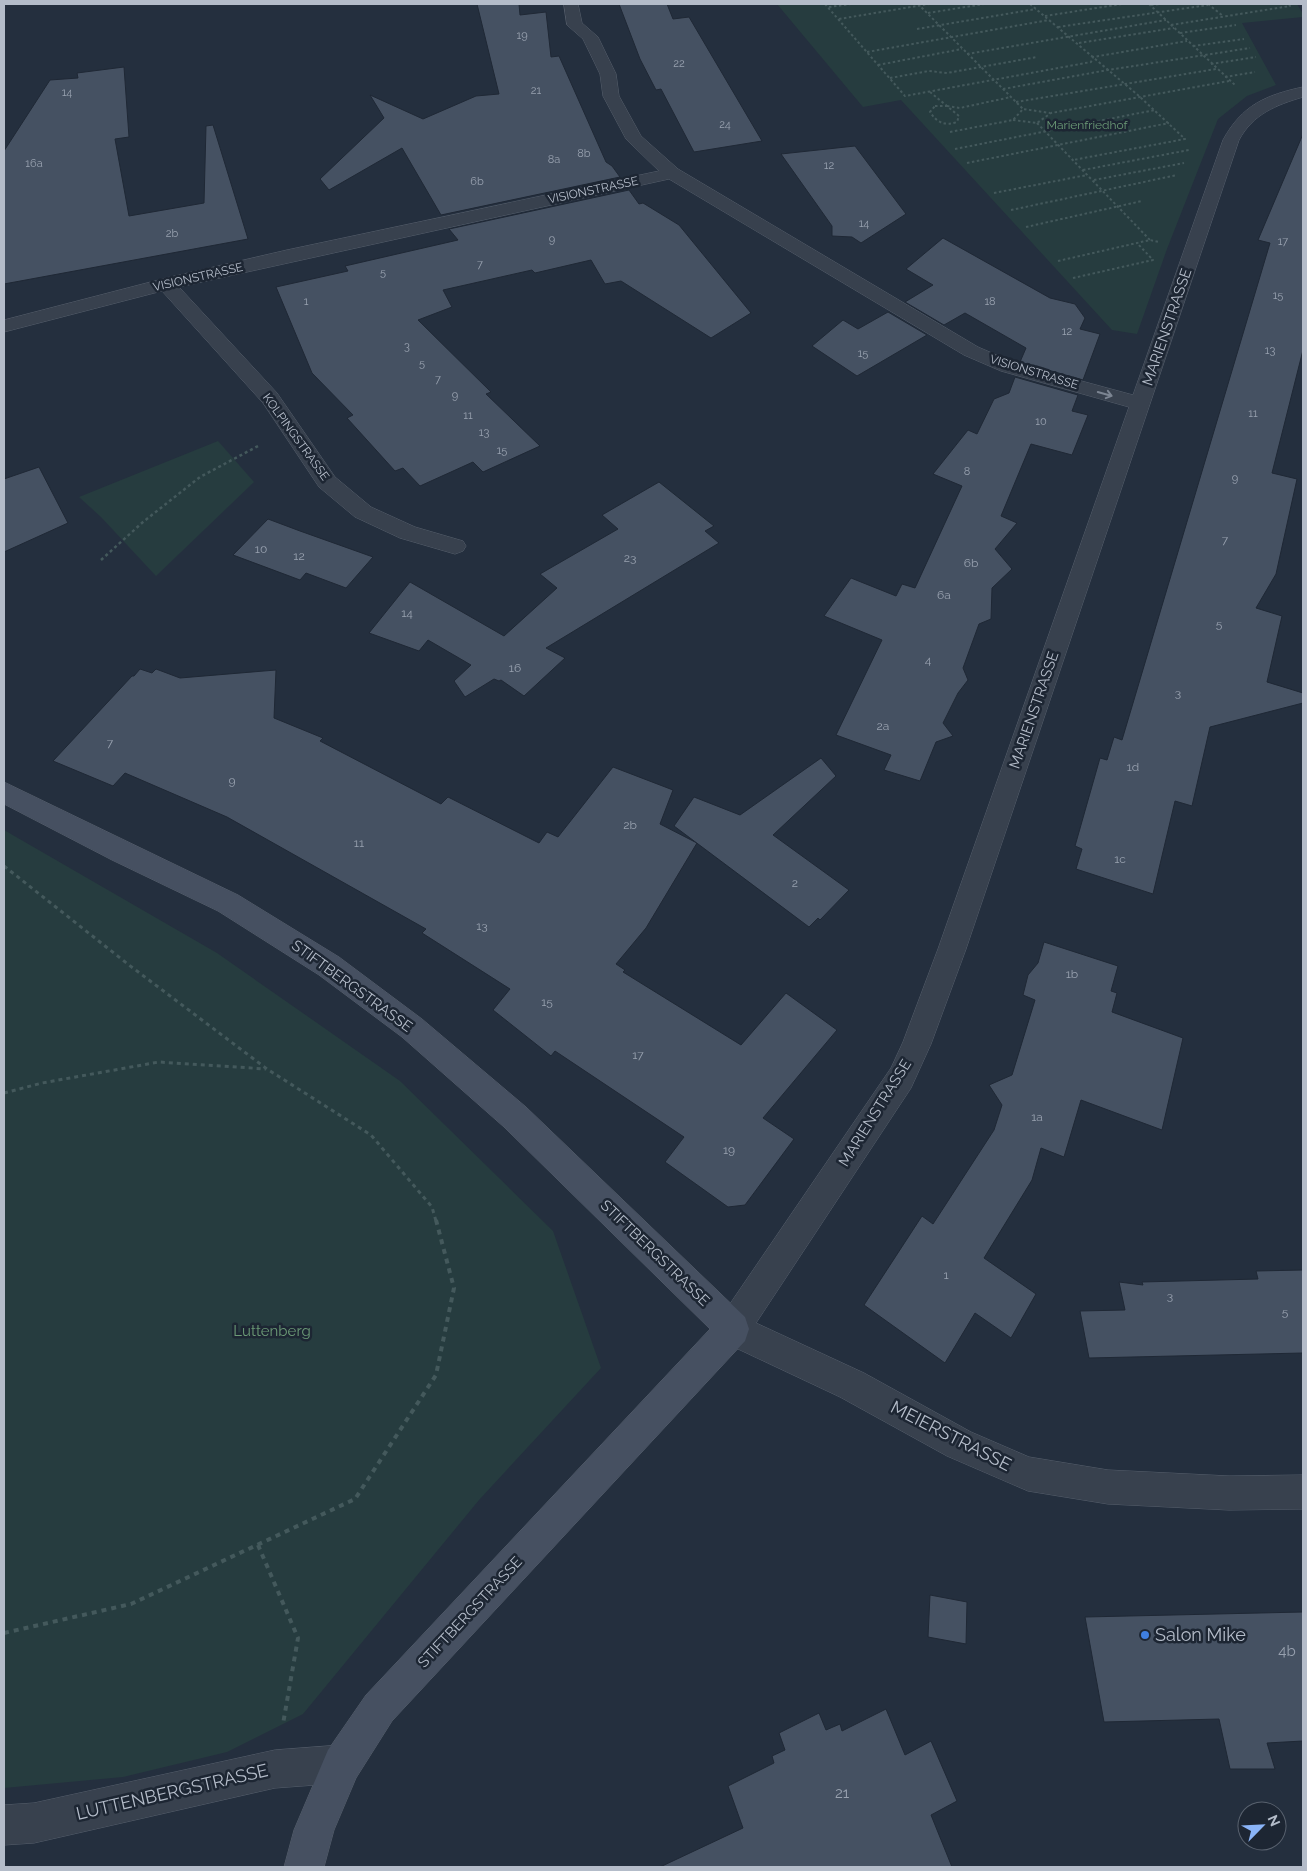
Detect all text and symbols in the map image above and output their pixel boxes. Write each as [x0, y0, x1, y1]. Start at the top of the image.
house number: 19 [516, 29, 528, 42]
house number: 22 [673, 57, 685, 70]
house number: 21 [531, 84, 542, 97]
house number: 14 [62, 86, 72, 99]
house number: 24 [719, 118, 731, 131]
park label: Marienfriedhof [1046, 118, 1129, 132]
house number: 8b [577, 147, 591, 160]
house number: 8a [548, 153, 560, 166]
house number: 16a [25, 157, 43, 170]
house number: 12 [824, 159, 834, 172]
street label: VISIONSTRASSE [547, 174, 639, 206]
house number: 6b [470, 175, 484, 188]
house number: 14 [859, 217, 869, 230]
house number: 2b [166, 227, 178, 240]
house number: 9 [549, 233, 555, 246]
house number: 17 [1278, 235, 1288, 248]
house number: 7 [477, 258, 483, 271]
street label: VISIONSTRASSE [152, 260, 244, 294]
house number: 5 [380, 266, 386, 279]
street label: MARIENSTRASSE [1138, 266, 1196, 388]
house number: 15 [1273, 289, 1283, 302]
house number: 1 [304, 295, 309, 308]
house number: 18 [984, 295, 996, 308]
house number: 12 [1062, 325, 1072, 338]
house number: 3 [404, 340, 410, 353]
house number: 13 [1265, 344, 1275, 357]
house number: 15 [858, 347, 868, 360]
street label: VISIONSTRASSE [988, 352, 1080, 392]
house number: 5 [419, 357, 425, 370]
house number: 7 [435, 373, 441, 386]
house number: 9 [452, 389, 458, 402]
one-way arrow [1097, 389, 1113, 399]
street label: KOLPINGSTRASSE [260, 391, 332, 483]
house number: 11 [1248, 407, 1258, 420]
house number: 11 [463, 409, 473, 422]
house number: 10 [1035, 415, 1047, 428]
house number: 13 [479, 426, 489, 439]
house number: 15 [497, 444, 507, 457]
house number: 8 [964, 465, 970, 478]
house number: 9 [1232, 472, 1238, 485]
house number: 7 [1222, 533, 1229, 547]
house number: 10 [255, 542, 267, 556]
house number: 12 [293, 549, 305, 563]
house number: 23 [624, 551, 636, 565]
house number: 6b [964, 556, 978, 570]
house number: 6a [937, 588, 951, 602]
house number: 14 [401, 606, 413, 620]
house number: 5 [1216, 617, 1223, 631]
street label: MARIENSTRASSE [1005, 649, 1063, 771]
house number: 4 [925, 653, 932, 667]
house number: 16 [509, 661, 521, 675]
house number: 3 [1175, 686, 1181, 700]
house number: 2a [877, 719, 889, 733]
house number: 7 [107, 736, 114, 750]
house number: 1d [1127, 760, 1139, 774]
house number: 9 [228, 774, 236, 788]
house number: 2b [623, 818, 637, 832]
house number: 11 [354, 836, 364, 850]
house number: 1c [1114, 852, 1126, 866]
house number: 2 [792, 876, 798, 890]
house number: 13 [476, 919, 488, 933]
street label: STIFTBERGSTRASSE [288, 936, 416, 1036]
house number: 1b [1066, 967, 1078, 981]
house number: 15 [541, 995, 553, 1009]
house number: 17 [632, 1048, 644, 1062]
street label: MARIENSTRASSE [835, 1056, 915, 1170]
house number: 1a [1031, 1110, 1043, 1124]
house number: 19 [723, 1143, 735, 1157]
street label: STIFTBERGSTRASSE [597, 1196, 713, 1310]
house number: 1 [943, 1268, 949, 1282]
house number: 3 [1167, 1289, 1173, 1303]
house number: 5 [1282, 1305, 1289, 1319]
park label: Luttenberg [233, 1322, 311, 1340]
street label: MEIERSTRASSE [888, 1396, 1015, 1475]
street label: STIFTBERGSTRASSE [414, 1553, 526, 1671]
place label: Salon Mike [1155, 1624, 1246, 1645]
marker: Salon Mike [1139, 1629, 1151, 1641]
house number: 4b [1278, 1642, 1296, 1660]
street label: LUTTENBERGSTRASSE [74, 1759, 270, 1824]
house number: 21 [835, 1784, 850, 1802]
north arrow [1237, 1801, 1287, 1851]
text: N [1264, 1813, 1283, 1829]

